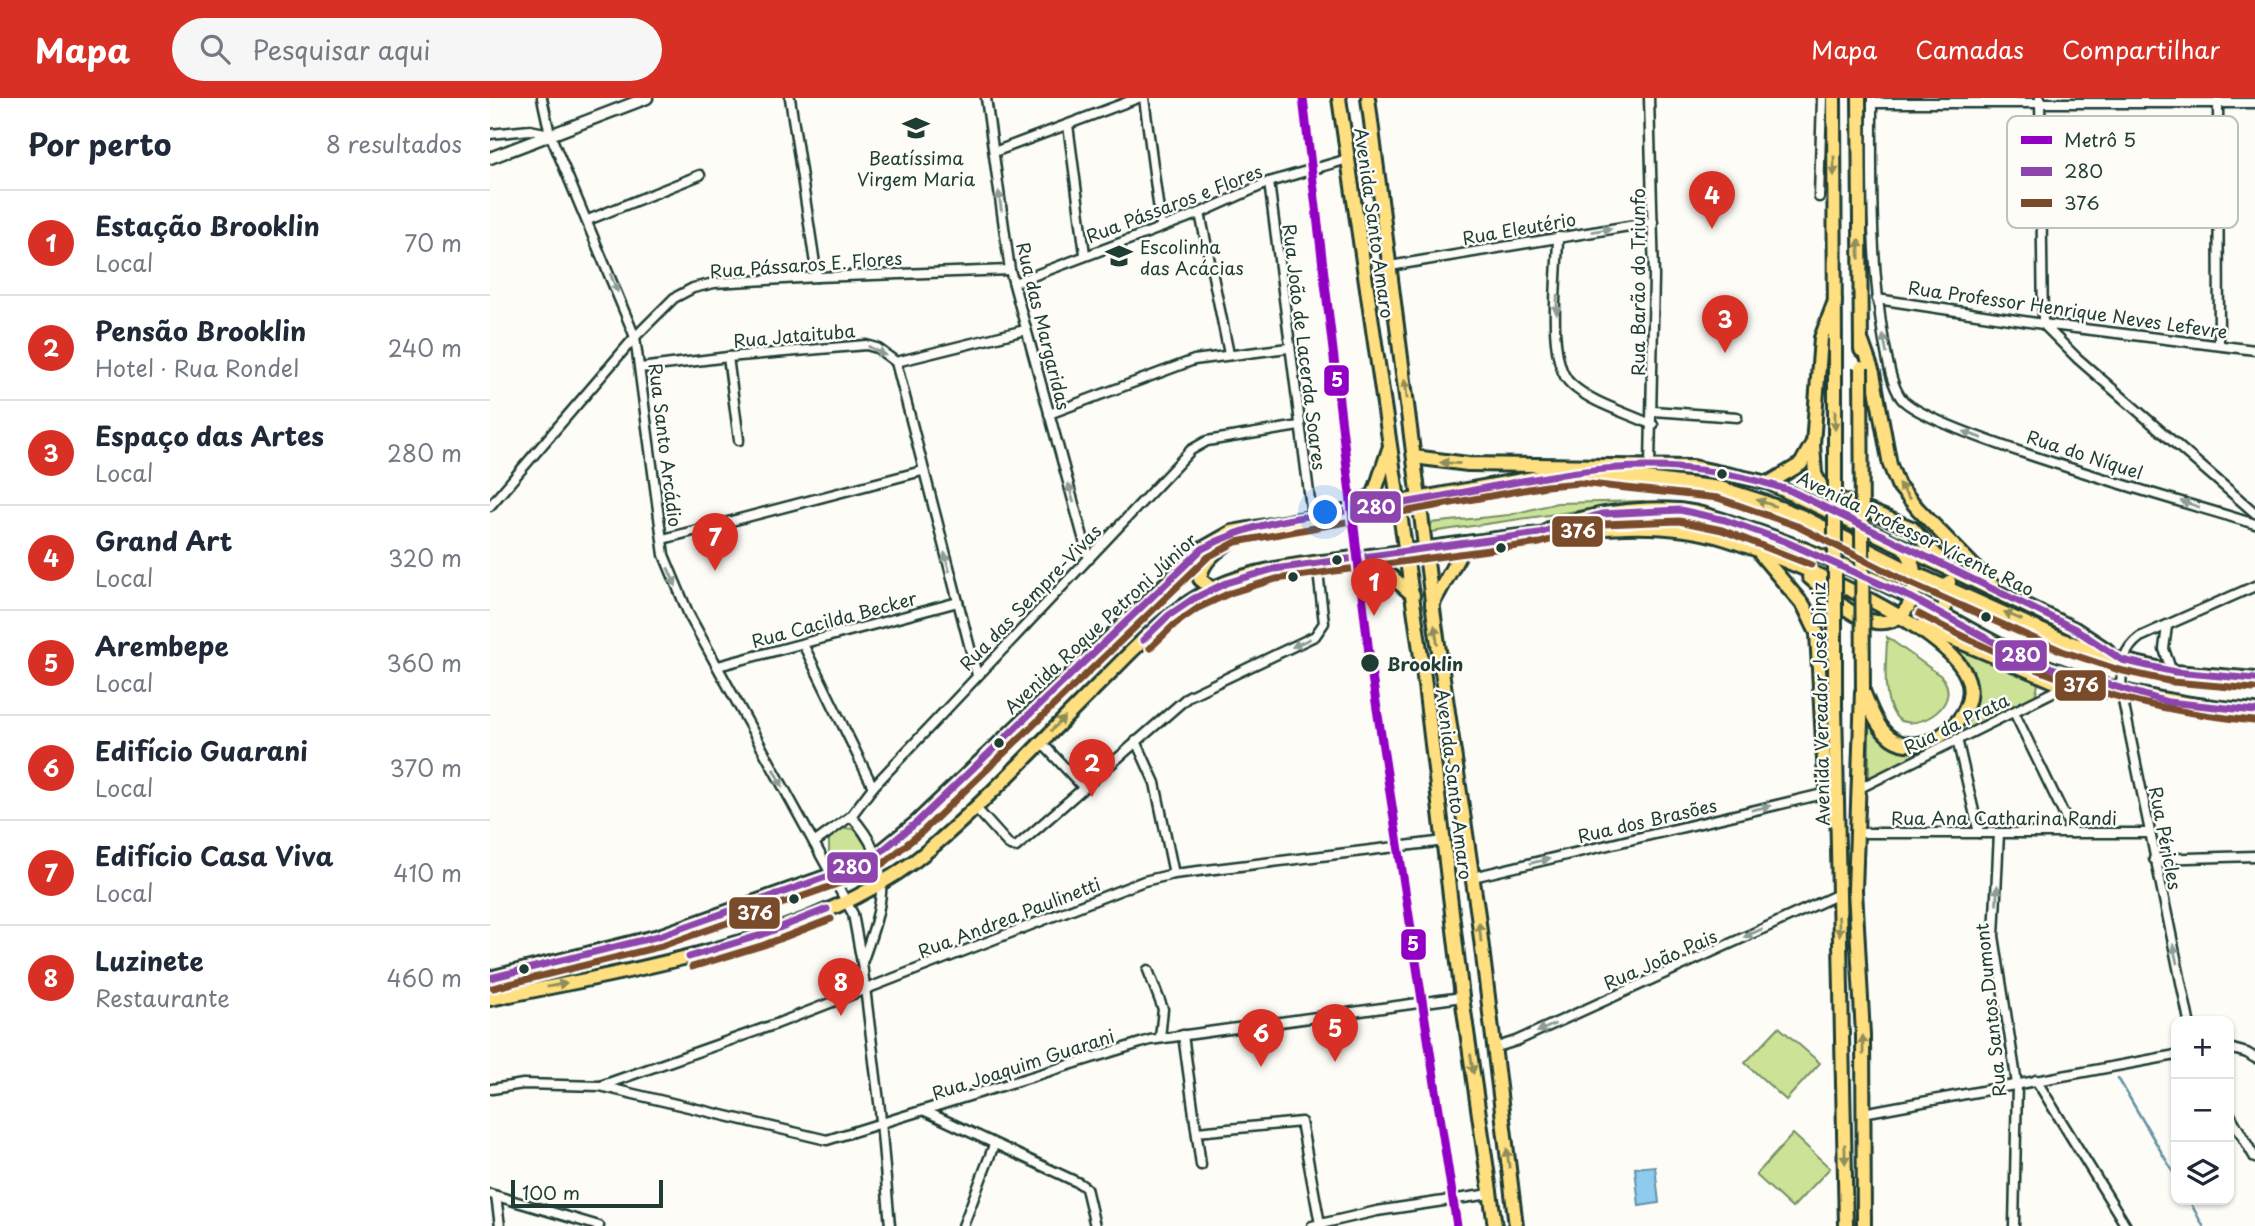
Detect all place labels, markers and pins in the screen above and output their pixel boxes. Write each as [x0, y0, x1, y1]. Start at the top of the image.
school or university icon: Beatíssima Virgem Maria [901, 113, 931, 143]
place label: Beatíssima Virgem Maria [857, 144, 976, 192]
pin: 4 [1689, 171, 1735, 229]
place label: Escolinha das Acácias [1140, 233, 1244, 281]
school or university icon: Escolinha das Acácias [1104, 241, 1134, 271]
pin: 3 [1702, 295, 1748, 353]
unlabelled marker [1715, 467, 1729, 481]
pin: 7 [692, 513, 738, 571]
unlabelled marker [1494, 541, 1508, 555]
unlabelled marker [1330, 553, 1344, 567]
pin: 1 [1351, 558, 1397, 616]
unlabelled marker [1286, 570, 1300, 584]
unlabelled marker [1979, 610, 1993, 624]
place label: Brooklin [1387, 650, 1463, 677]
marker: Brooklin [1359, 652, 1381, 674]
unlabelled marker [992, 736, 1006, 750]
pin: 2 [1069, 739, 1115, 797]
unlabelled marker [787, 892, 801, 906]
pin: 8 [818, 958, 864, 1016]
unlabelled marker [517, 962, 531, 976]
pin: 5 [1312, 1004, 1358, 1062]
pin: 6 [1238, 1009, 1284, 1067]

